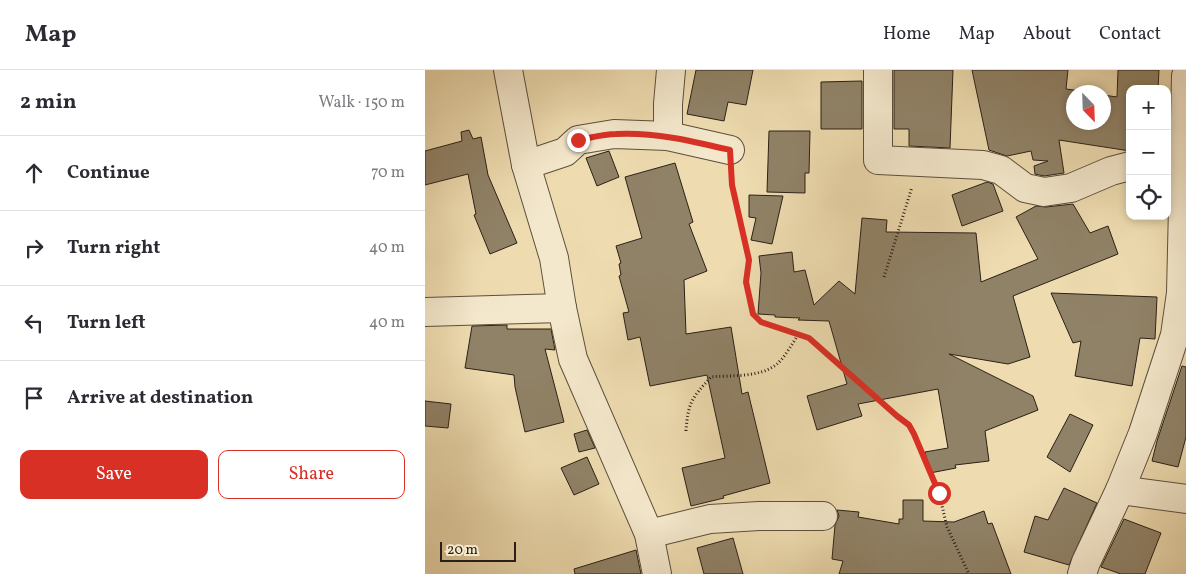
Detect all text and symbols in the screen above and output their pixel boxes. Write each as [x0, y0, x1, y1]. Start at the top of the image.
text: Map [25, 18, 76, 52]
text: Home [883, 22, 931, 47]
text: Map [959, 22, 995, 47]
text: About [1023, 22, 1071, 47]
text: Contact [1099, 22, 1161, 47]
north arrow [1066, 85, 1111, 130]
map controls [1126, 85, 1171, 220]
button: + [1126, 85, 1171, 130]
text: 2 min [20, 88, 77, 117]
text: Walk · 150 m [319, 92, 405, 114]
route end [567, 129, 590, 152]
button: − [1126, 130, 1171, 175]
icon: ahead [20, 159, 48, 187]
text: Continue [67, 160, 150, 186]
text: 70 m [371, 162, 405, 184]
button: locate [1126, 175, 1171, 220]
icon: right [20, 234, 48, 262]
text: Turn right [67, 235, 160, 261]
text: 40 m [369, 237, 405, 259]
icon: left [20, 309, 48, 337]
text: Turn left [67, 310, 146, 336]
text: 40 m [369, 312, 405, 334]
icon: arrive [20, 384, 48, 412]
text: Arrive at destination [67, 385, 253, 411]
button: Save [20, 450, 208, 499]
button: Share [218, 450, 405, 499]
route start [928, 482, 951, 505]
scale bar [440, 539, 516, 562]
text: 20 m [447, 541, 478, 560]

